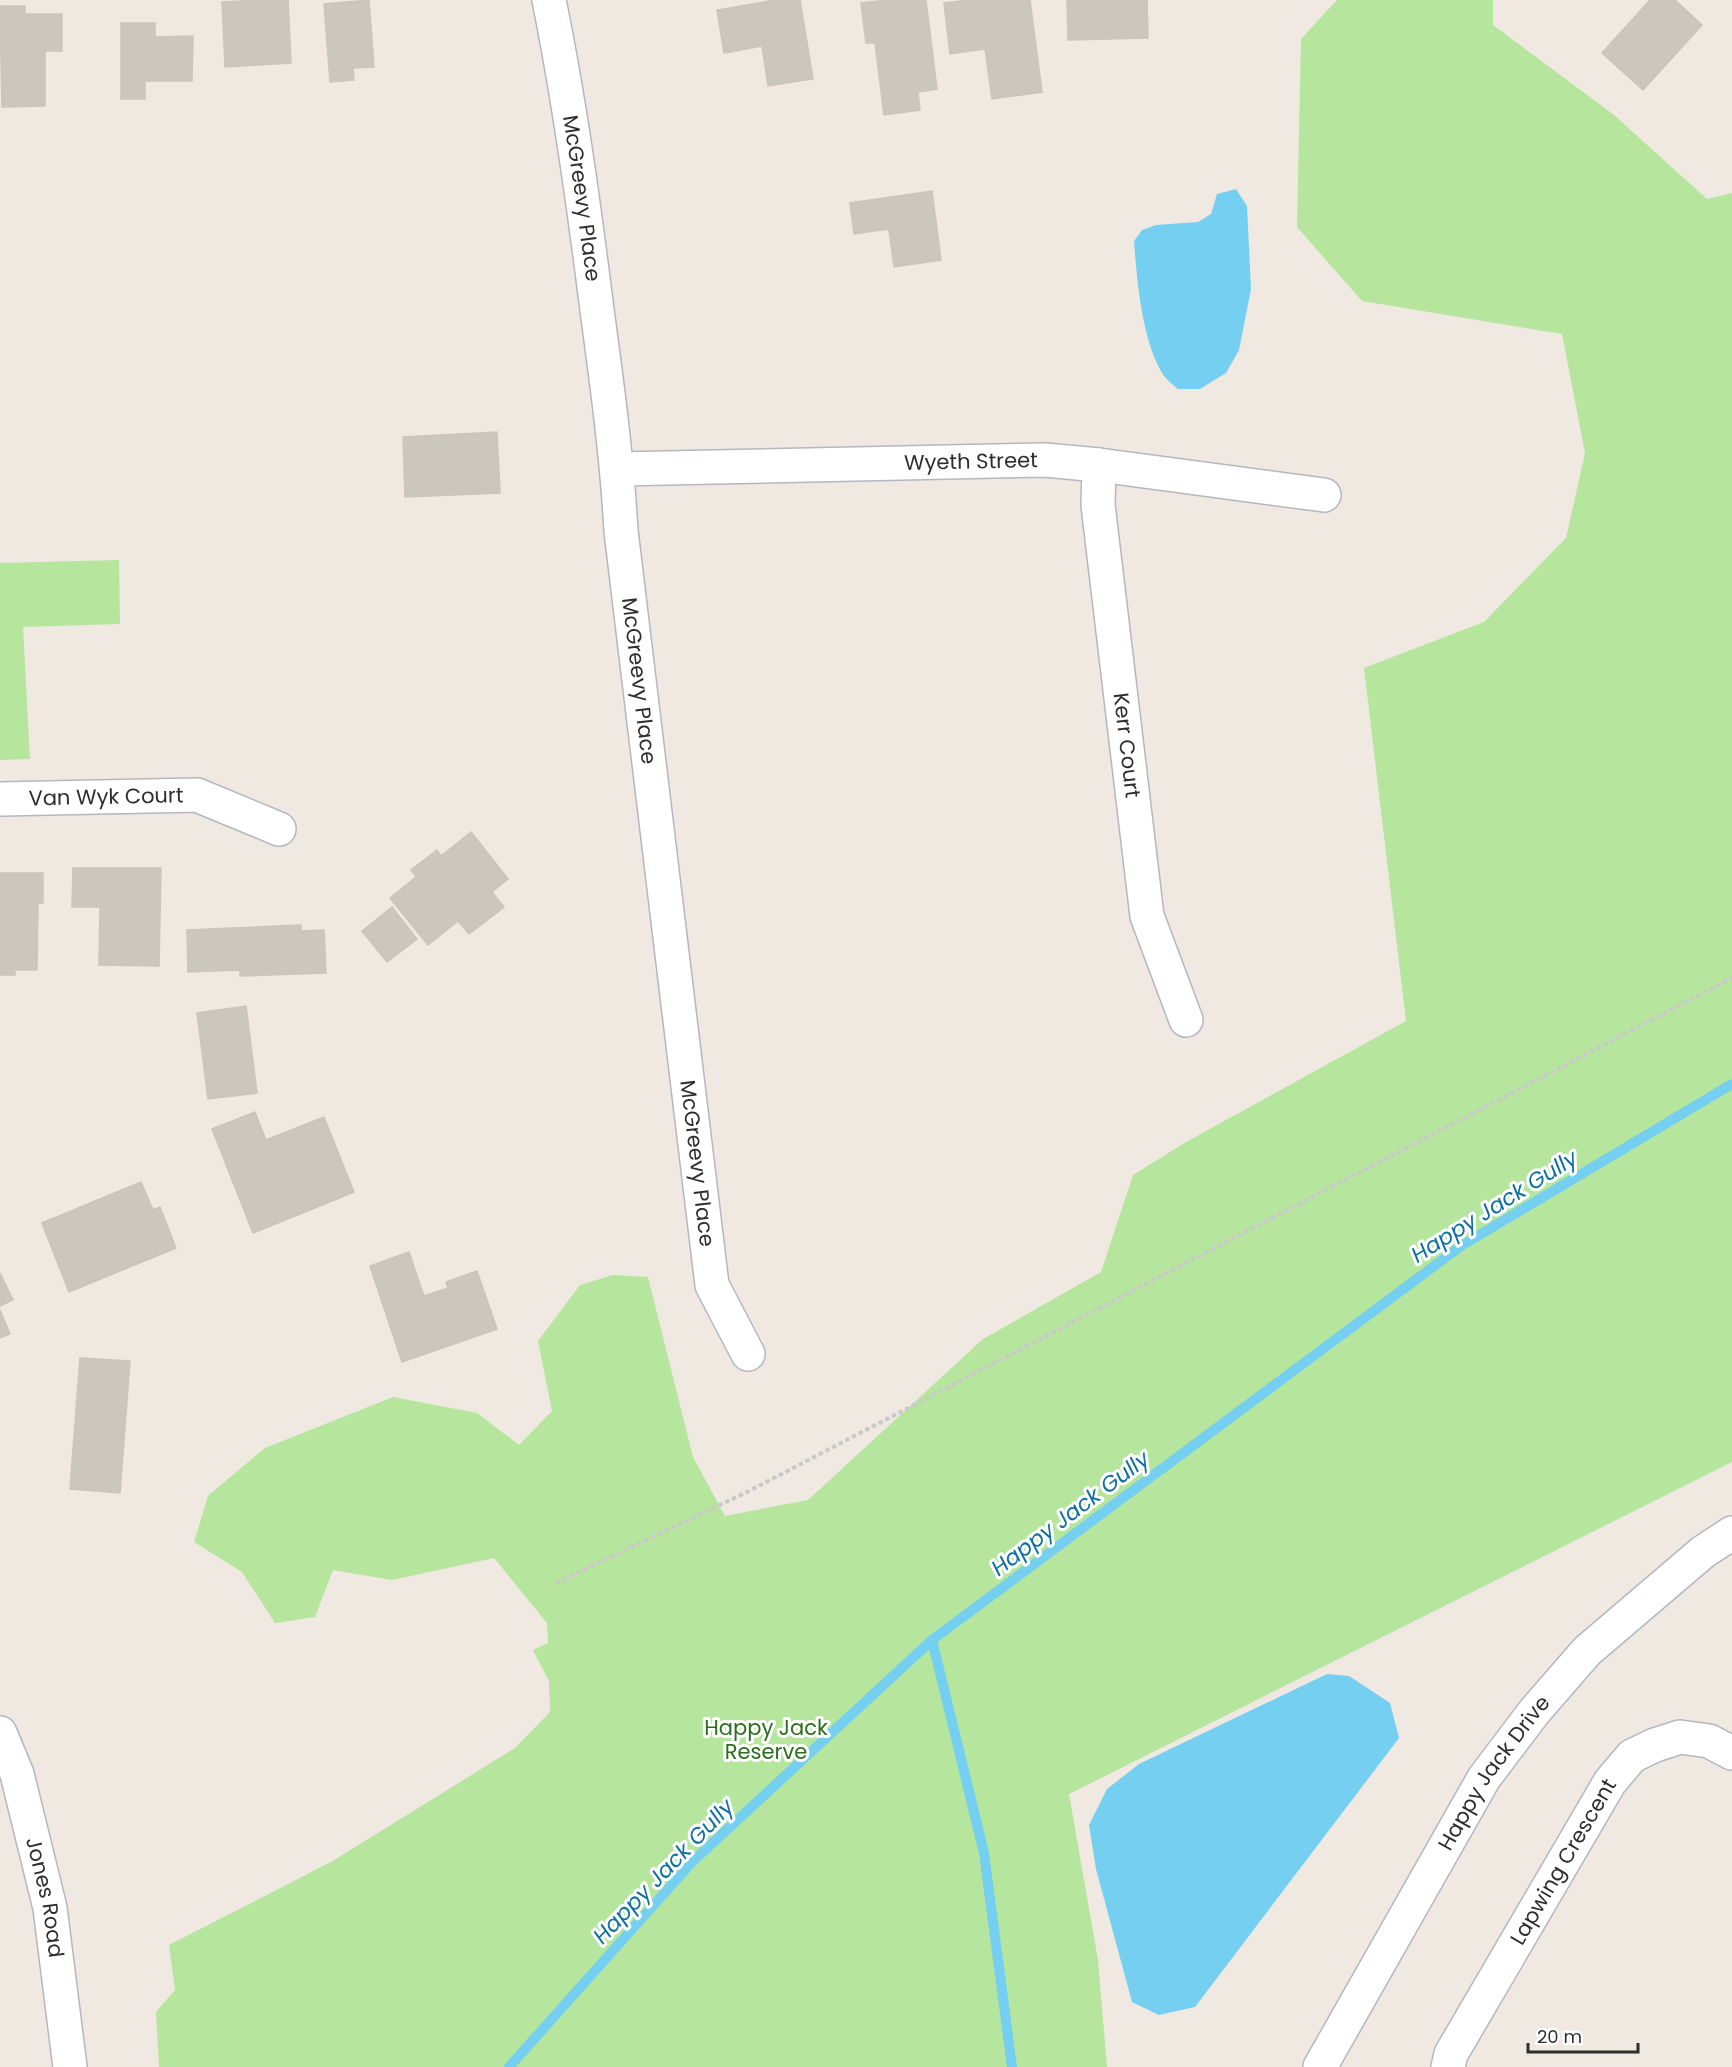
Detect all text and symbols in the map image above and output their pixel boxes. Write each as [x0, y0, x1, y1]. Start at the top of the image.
street label: McGreevy Place [556, 113, 608, 283]
street label: Wyeth Street [904, 445, 1038, 477]
street label: McGreevy Place [615, 596, 664, 766]
street label: Kerr Court [1106, 691, 1148, 799]
street label: Van Wyk Court [28, 780, 184, 812]
street label: McGreevy Place [673, 1078, 722, 1248]
water label: Happy Jack Gully [1405, 1142, 1585, 1270]
water label: Happy Jack Gully [985, 1443, 1157, 1583]
street label: Happy Jack Drive [1431, 1689, 1556, 1856]
park label: Happy Jack Reserve [704, 1713, 828, 1766]
street label: Lapwing Crescent [1503, 1773, 1623, 1950]
water label: Happy Jack Gully [586, 1791, 742, 1951]
street label: Jones Road [19, 1834, 71, 1959]
scale bar [1528, 2016, 1638, 2054]
text: 20 m [1537, 2024, 1582, 2049]

